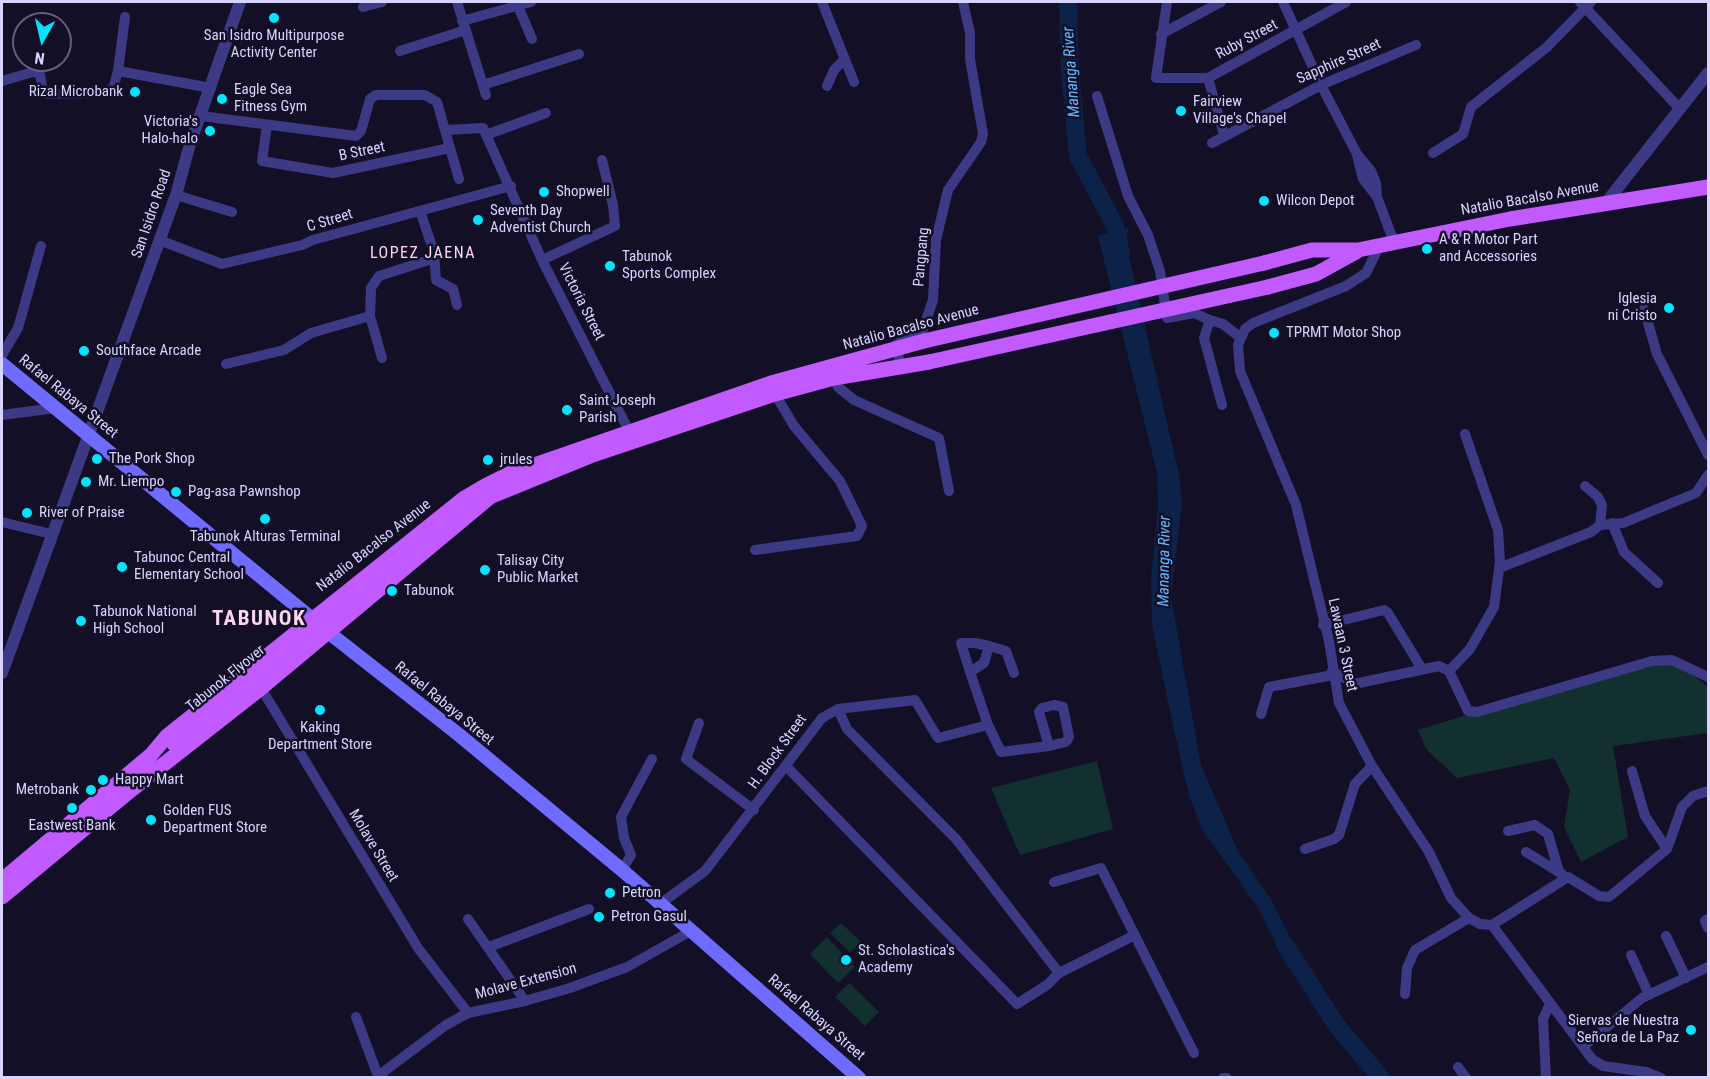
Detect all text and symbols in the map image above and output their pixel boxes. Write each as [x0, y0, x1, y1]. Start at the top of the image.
marker: San Isidro Multipurpose Activity Center [267, 11, 281, 25]
north arrow [12, 12, 72, 72]
street label: Ruby Street [1213, 16, 1281, 64]
water label: Mananga River [1059, 26, 1085, 118]
place label: San Isidro Multipurpose Activity Center [204, 27, 344, 62]
street label: Sapphire Street [1294, 35, 1384, 89]
text: N [34, 48, 46, 68]
place label: Eagle Sea Fitness Gym [234, 81, 307, 116]
place label: Rizal Microbank [29, 83, 123, 101]
marker: Rizal Microbank [128, 85, 142, 99]
marker: Eagle Sea Fitness Gym [215, 92, 229, 106]
place label: Fairview Village's Chapel [1193, 93, 1286, 128]
marker: Fairview Village's Chapel [1174, 104, 1188, 118]
place label: Victoria's Halo-halo [141, 113, 198, 148]
marker: Victoria's Halo-halo [203, 124, 217, 138]
street label: B Street [337, 138, 387, 166]
street label: San Isidro Road [128, 167, 176, 261]
street label: Natalio Bacalso Avenue [1460, 178, 1600, 220]
place label: Shopwell [556, 183, 610, 201]
marker: Shopwell [537, 185, 551, 199]
place label: Wilcon Depot [1276, 192, 1354, 210]
marker: Wilcon Depot [1257, 194, 1271, 208]
place label: Seventh Day Adventist Church [490, 202, 591, 237]
street label: C Street [305, 206, 355, 236]
marker: Seventh Day Adventist Church [471, 213, 485, 227]
street label: Pangpang [910, 227, 934, 287]
place label: A & R Motor Part and Accessories [1439, 231, 1538, 266]
marker: A & R Motor Part and Accessories [1420, 242, 1434, 256]
district label: LOPEZ JAENA [370, 244, 476, 264]
place label: Tabunok Sports Complex [622, 248, 716, 283]
marker: Tabunok Sports Complex [603, 259, 617, 273]
street label: Victoria Street [554, 260, 608, 344]
place label: Iglesia ni Cristo [1608, 290, 1657, 325]
street label: Natalio Bacalso Avenue [841, 301, 981, 355]
marker: Iglesia ni Cristo [1662, 301, 1676, 315]
place label: TPRMT Motor Shop [1286, 324, 1401, 342]
marker: TPRMT Motor Shop [1267, 326, 1281, 340]
place label: Southface Arcade [96, 342, 201, 360]
marker: Southface Arcade [77, 344, 91, 358]
street label: Rafael Rabaya Street [15, 351, 121, 443]
place label: Saint Joseph Parish [579, 392, 656, 427]
marker: Saint Joseph Parish [560, 403, 574, 417]
place label: The Pork Shop [109, 450, 195, 468]
place label: jrules [500, 451, 532, 469]
marker: The Pork Shop [90, 452, 104, 466]
marker: jrules [481, 453, 495, 467]
place label: Mr. Liempo [98, 473, 164, 491]
marker: Mr. Liempo [79, 475, 93, 489]
place label: Pag-asa Pawnshop [188, 483, 301, 501]
marker: Pag-asa Pawnshop [169, 485, 183, 499]
street label: Natalio Bacalso Avenue [313, 496, 435, 596]
place label: River of Praise [39, 504, 125, 522]
marker: River of Praise [20, 506, 34, 520]
marker: Tabunok Alturas Terminal [258, 512, 272, 526]
water label: Mananga River [1155, 515, 1175, 607]
place label: Tabunok Alturas Terminal [190, 528, 340, 546]
place label: Tabunoc Central Elementary School [134, 549, 244, 584]
place label: Talisay City Public Market [497, 552, 578, 587]
marker: Tabunoc Central Elementary School [115, 560, 129, 574]
marker: Talisay City Public Market [478, 563, 492, 577]
place label: Tabunok [404, 582, 454, 600]
marker: Tabunok [385, 584, 399, 598]
street label: Lawaan 3 Street [1323, 597, 1361, 693]
place label: Tabunok National High School [93, 603, 197, 638]
district label: TABUNOK [212, 607, 306, 633]
marker: Tabunok National High School [74, 614, 88, 628]
street label: Tabunok Flyover [183, 642, 269, 716]
street label: Rafael Rabaya Street [391, 658, 497, 750]
marker: Kaking Department Store [313, 703, 327, 717]
street label: H. Block Street [745, 711, 811, 793]
place label: Kaking Department Store [268, 719, 372, 754]
place label: Happy Mart [115, 771, 184, 789]
marker: Happy Mart [96, 773, 110, 787]
place label: Metrobank [16, 781, 79, 799]
marker: Metrobank [84, 783, 98, 797]
marker: Eastwest Bank [65, 801, 79, 815]
place label: Golden FUS Department Store [163, 802, 267, 837]
street label: Molave Street [344, 807, 402, 885]
marker: Golden FUS Department Store [144, 813, 158, 827]
place label: Eastwest Bank [29, 817, 115, 835]
place label: Petron [622, 884, 661, 902]
marker: Petron [603, 886, 617, 900]
place label: Petron Gasul [611, 908, 687, 926]
marker: Petron Gasul [592, 910, 606, 924]
place label: St. Scholastica's Academy [858, 942, 955, 977]
marker: St. Scholastica's Academy [839, 953, 853, 967]
street label: Molave Extension [473, 960, 579, 1004]
street label: Rafael Rabaya Street [764, 971, 868, 1065]
place label: Siervas de Nuestra Señora de La Paz [1568, 1012, 1679, 1047]
marker: Siervas de Nuestra Señora de La Paz [1684, 1023, 1698, 1037]

